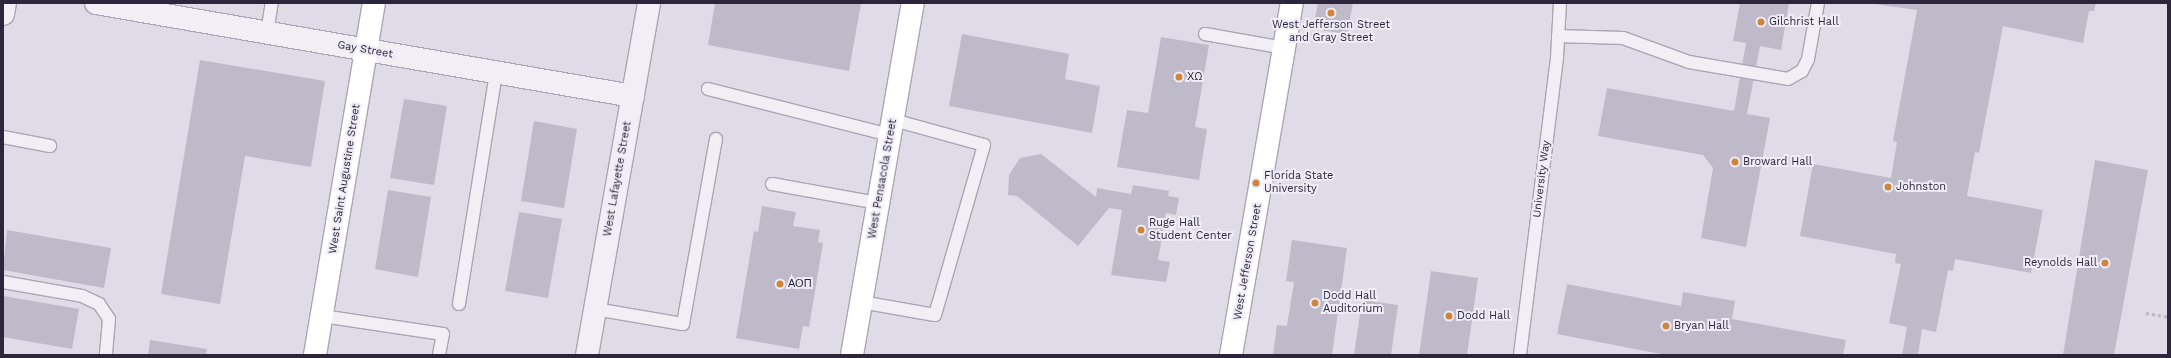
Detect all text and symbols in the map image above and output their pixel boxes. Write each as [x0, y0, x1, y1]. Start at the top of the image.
marker: West Jefferson Street and Gray Street [1326, 8, 1336, 18]
place label: Gilchrist Hall [1769, 15, 1839, 29]
marker: Gilchrist Hall [1756, 17, 1766, 27]
place label: West Jefferson Street and Gray Street [1272, 19, 1390, 45]
street label: Gay Street [336, 39, 394, 61]
place label: ΧΩ [1187, 70, 1203, 84]
marker: ΧΩ [1174, 72, 1184, 82]
street label: West Saint Augustine Street [327, 103, 363, 255]
street label: West Pensacola Street [866, 118, 900, 240]
street label: West Lafayette Street [601, 120, 635, 238]
street label: University Way [1531, 139, 1553, 219]
place label: Broward Hall [1743, 155, 1812, 169]
marker: Broward Hall [1730, 157, 1740, 167]
place label: Florida State University [1264, 170, 1334, 196]
marker: Florida State University [1251, 178, 1261, 188]
place label: Johnston [1896, 180, 1946, 194]
marker: Johnston [1883, 182, 1893, 192]
street label: West Jefferson Street [1231, 203, 1265, 321]
place label: Ruge Hall Student Center [1149, 217, 1232, 243]
marker: Ruge Hall Student Center [1136, 225, 1146, 235]
place label: Reynolds Hall [2024, 256, 2097, 270]
marker: Reynolds Hall [2100, 258, 2110, 268]
place label: ΑΟΠ [788, 277, 812, 291]
marker: ΑΟΠ [775, 279, 785, 289]
place label: Dodd Hall Auditorium [1323, 290, 1383, 316]
marker: Dodd Hall Auditorium [1310, 298, 1320, 308]
place label: Dodd Hall [1457, 309, 1510, 323]
marker: Dodd Hall [1444, 311, 1454, 321]
place label: Bryan Hall [1674, 319, 1729, 333]
marker: Bryan Hall [1661, 321, 1671, 331]

